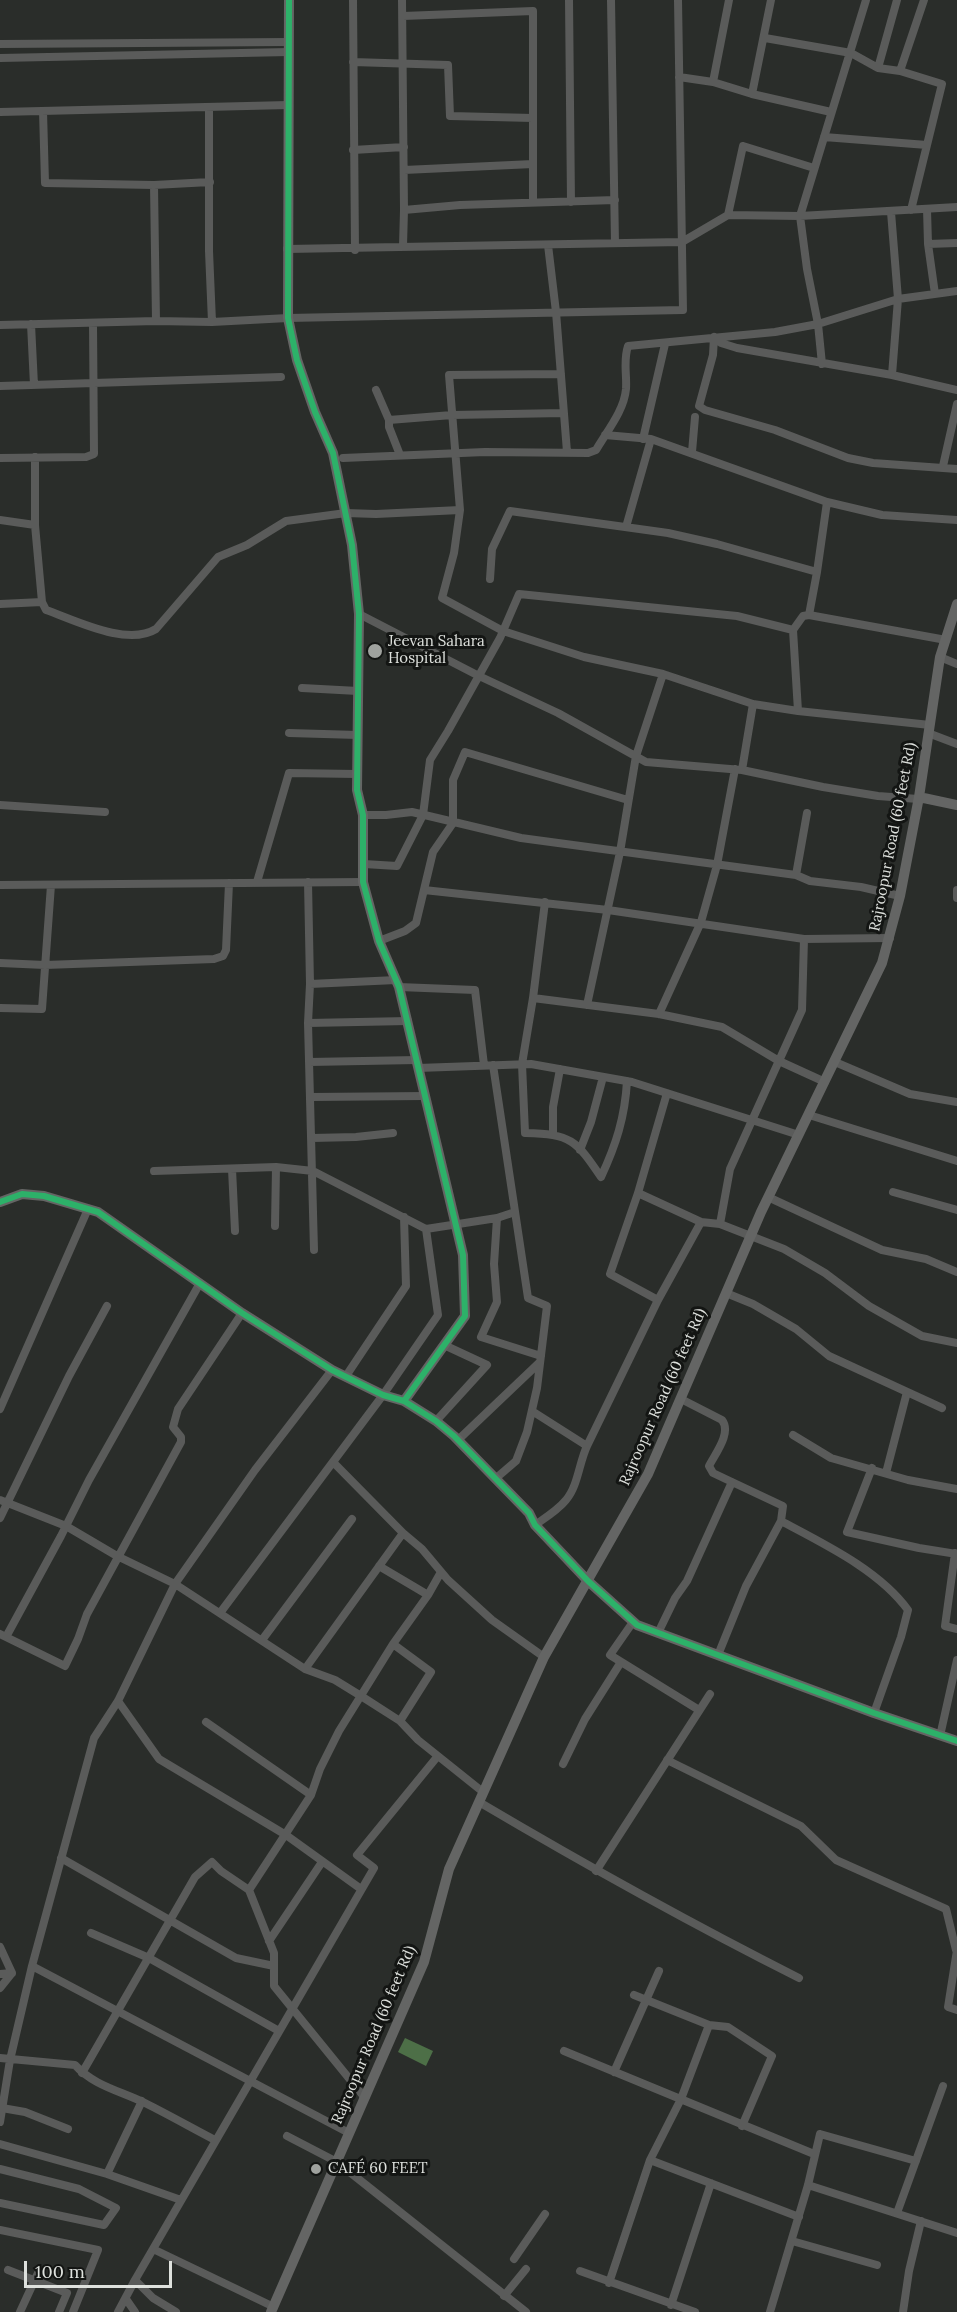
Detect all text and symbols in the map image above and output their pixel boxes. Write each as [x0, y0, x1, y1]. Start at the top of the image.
place label: Jeevan Sahara Hospital [388, 633, 485, 668]
marker: Jeevan Sahara Hospital [366, 642, 384, 660]
street label: Rajroopur Road (60 feet Rd) [866, 741, 920, 933]
street label: Rajroopur Road (60 feet Rd) [616, 1306, 710, 1488]
street label: Rajroopur Road (60 feet Rd) [328, 1943, 420, 2127]
place label: CAFÉ 60 FEET [328, 2160, 428, 2178]
marker: CAFÉ 60 FEET [309, 2162, 323, 2176]
scale bar [27, 2249, 176, 2287]
text: 100 m [35, 2260, 85, 2283]

